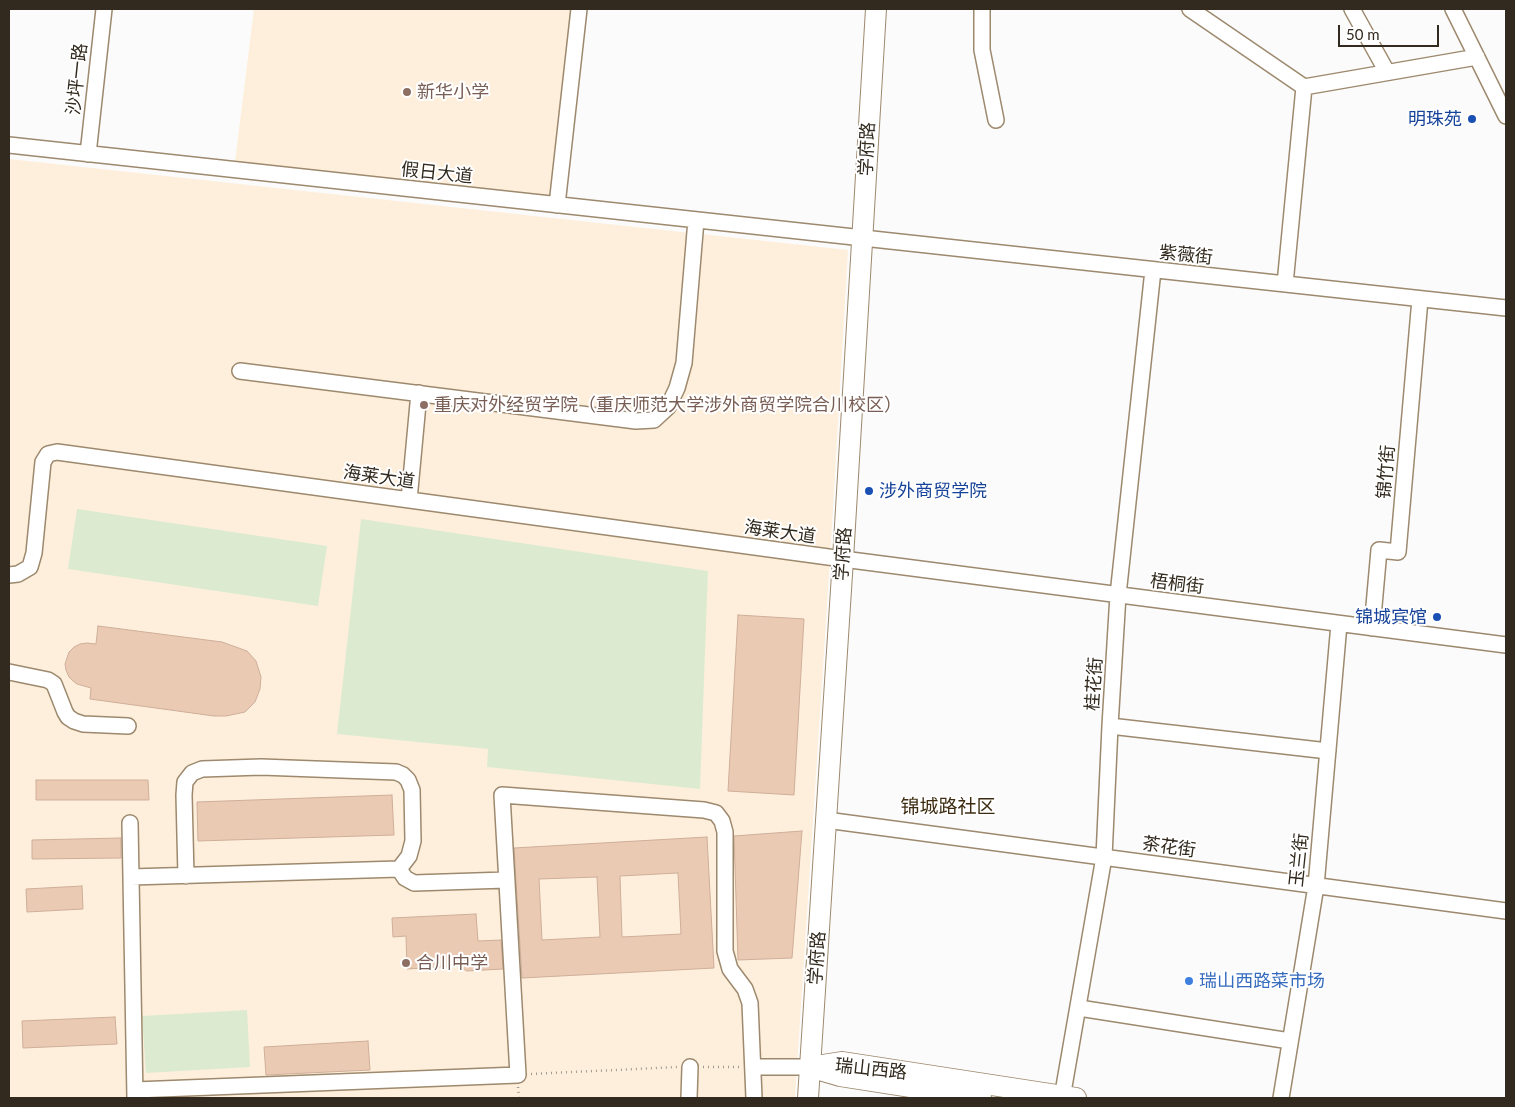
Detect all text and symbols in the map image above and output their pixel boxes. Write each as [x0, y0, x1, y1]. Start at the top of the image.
scale bar [1340, 15, 1441, 47]
text: 50 m [1346, 25, 1380, 43]
street label: 沙坪一路 [62, 42, 92, 116]
place label: 新华小学 [417, 81, 489, 103]
marker: 新华小学 [401, 86, 413, 98]
place label: 明珠苑 [1408, 108, 1462, 130]
marker: 明珠苑 [1466, 113, 1478, 125]
street label: 学府路 [855, 121, 879, 177]
street label: 假日大道 [400, 158, 474, 188]
street label: 紫薇街 [1158, 241, 1214, 269]
place label: 重庆对外经贸学院（重庆师范大学涉外商贸学院合川校区） [434, 394, 902, 416]
marker: 重庆对外经贸学院（重庆师范大学涉外商贸学院合川校区） [418, 399, 430, 411]
street label: 锦竹街 [1373, 444, 1399, 500]
street label: 海莱大道 [342, 461, 416, 493]
place label: 涉外商贸学院 [879, 480, 987, 502]
marker: 涉外商贸学院 [863, 485, 875, 497]
street label: 海莱大道 [743, 516, 817, 548]
street label: 学府路 [830, 526, 856, 582]
street label: 梧桐街 [1149, 570, 1205, 598]
place label: 锦城宾馆 [1355, 606, 1427, 628]
marker: 锦城宾馆 [1431, 611, 1443, 623]
street label: 桂花街 [1081, 656, 1107, 712]
district label: 锦城路社区 [901, 796, 995, 818]
street label: 玉兰街 [1285, 832, 1313, 888]
street label: 茶花街 [1141, 833, 1197, 861]
street label: 学府路 [804, 930, 830, 986]
place label: 合川中学 [416, 952, 488, 974]
marker: 合川中学 [400, 957, 412, 969]
place label: 瑞山西路菜市场 [1199, 970, 1325, 992]
marker: 瑞山西路菜市场 [1183, 975, 1195, 987]
street label: 瑞山西路 [834, 1054, 908, 1084]

